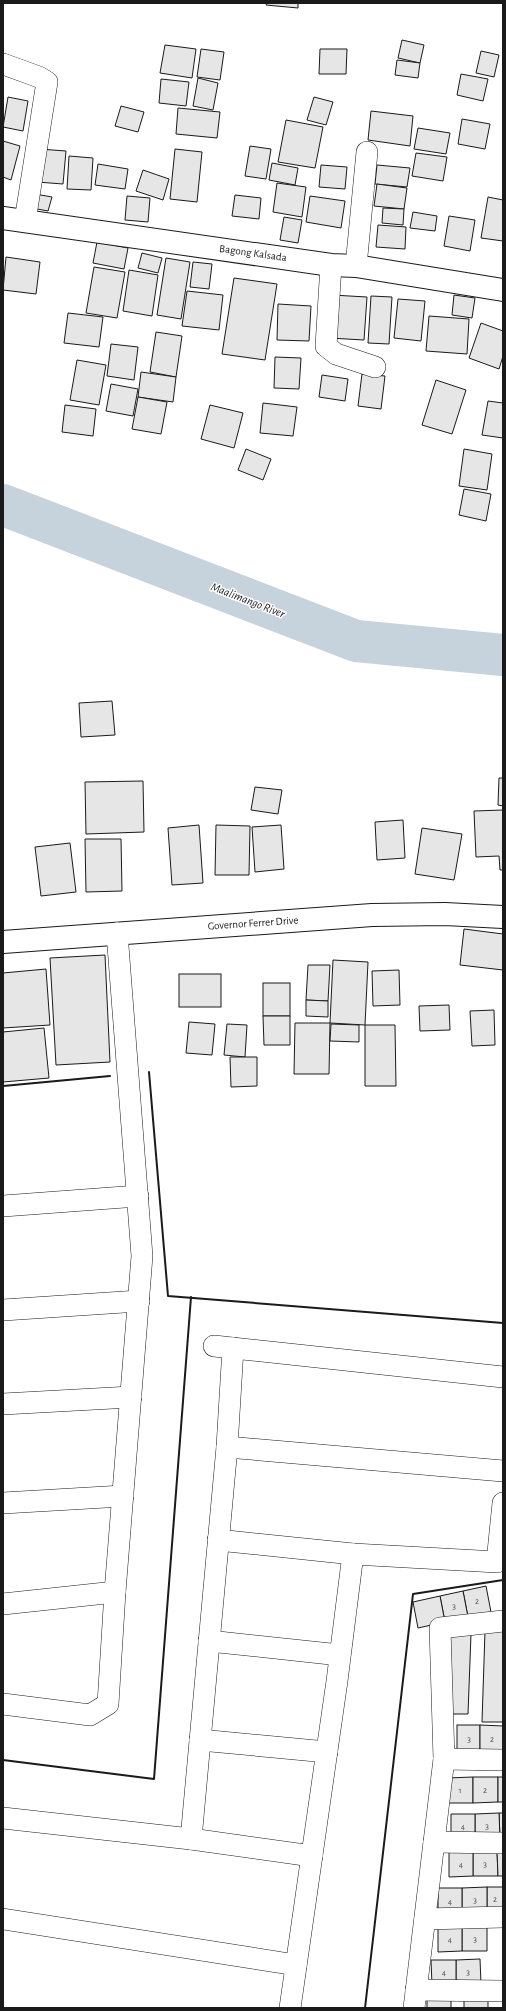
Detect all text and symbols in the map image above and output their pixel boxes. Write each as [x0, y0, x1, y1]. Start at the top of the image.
street label: Bagong Kalsada [219, 243, 287, 263]
water label: Maalimango River [209, 580, 288, 620]
street label: Governor Ferrer Drive [207, 914, 299, 932]
house number: 2 [475, 1597, 479, 1606]
house number: 3 [452, 1602, 456, 1611]
house number: 3 [467, 1735, 471, 1744]
house number: 2 [490, 1735, 494, 1744]
house number: 1 [458, 1786, 462, 1795]
house number: 2 [483, 1786, 487, 1795]
house number: 4 [461, 1822, 466, 1831]
house number: 3 [485, 1822, 489, 1831]
house number: 4 [459, 1860, 464, 1869]
house number: 3 [483, 1860, 487, 1869]
house number: 2 [493, 1895, 497, 1904]
house number: 3 [473, 1896, 477, 1905]
house number: 4 [448, 1897, 453, 1906]
house number: 4 [448, 1935, 453, 1944]
house number: 3 [473, 1935, 477, 1944]
house number: 4 [442, 1968, 447, 1977]
house number: 3 [466, 1968, 470, 1977]

